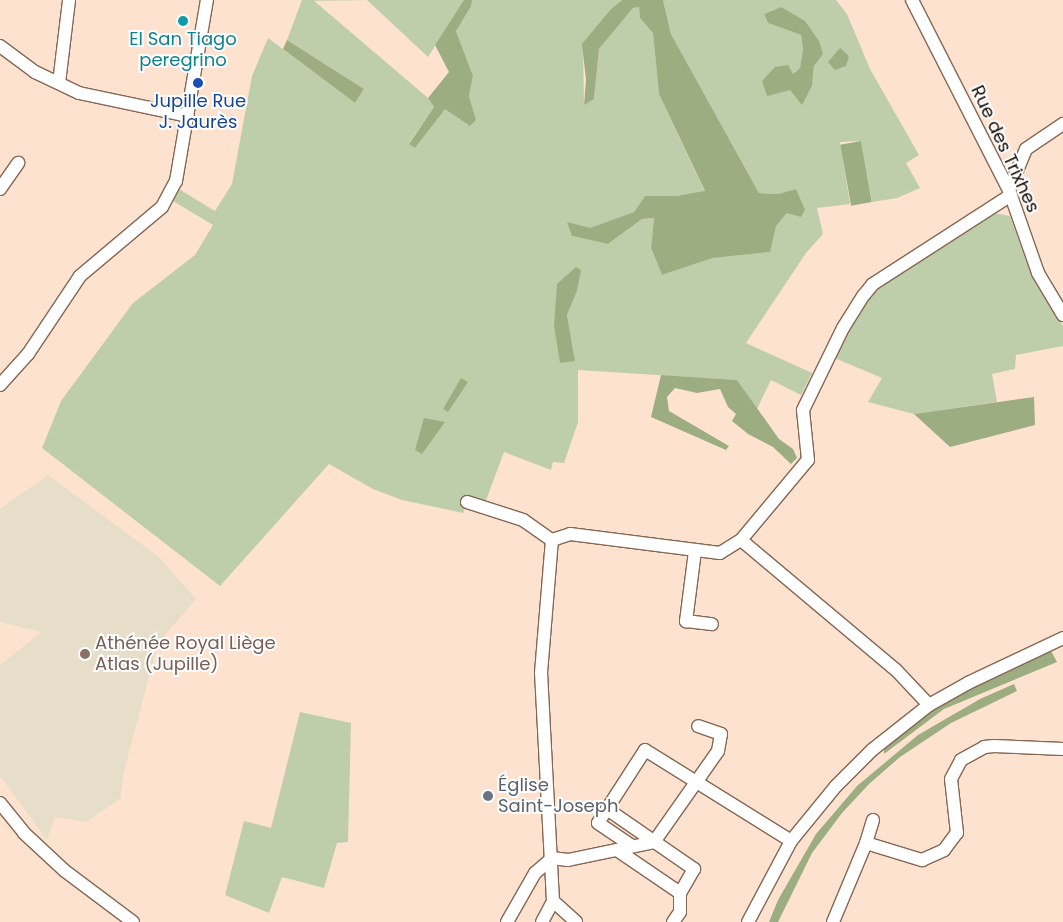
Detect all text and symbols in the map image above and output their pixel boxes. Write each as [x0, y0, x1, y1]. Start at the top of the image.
marker: El San Tiago peregrino [177, 15, 189, 27]
place label: El San Tiago peregrino [129, 29, 237, 72]
marker: Jupille Rue J. Jaurès [192, 77, 204, 89]
street label: Rue des Trixhes [966, 82, 1044, 216]
place label: Jupille Rue J. Jaurès [150, 91, 246, 134]
place label: Athénée Royal Liège Atlas (Jupille) [95, 633, 276, 676]
marker: Athénée Royal Liège Atlas (Jupille) [79, 648, 91, 660]
place label: Église Saint-Joseph [498, 775, 618, 818]
marker: Église Saint-Joseph [482, 790, 494, 802]

